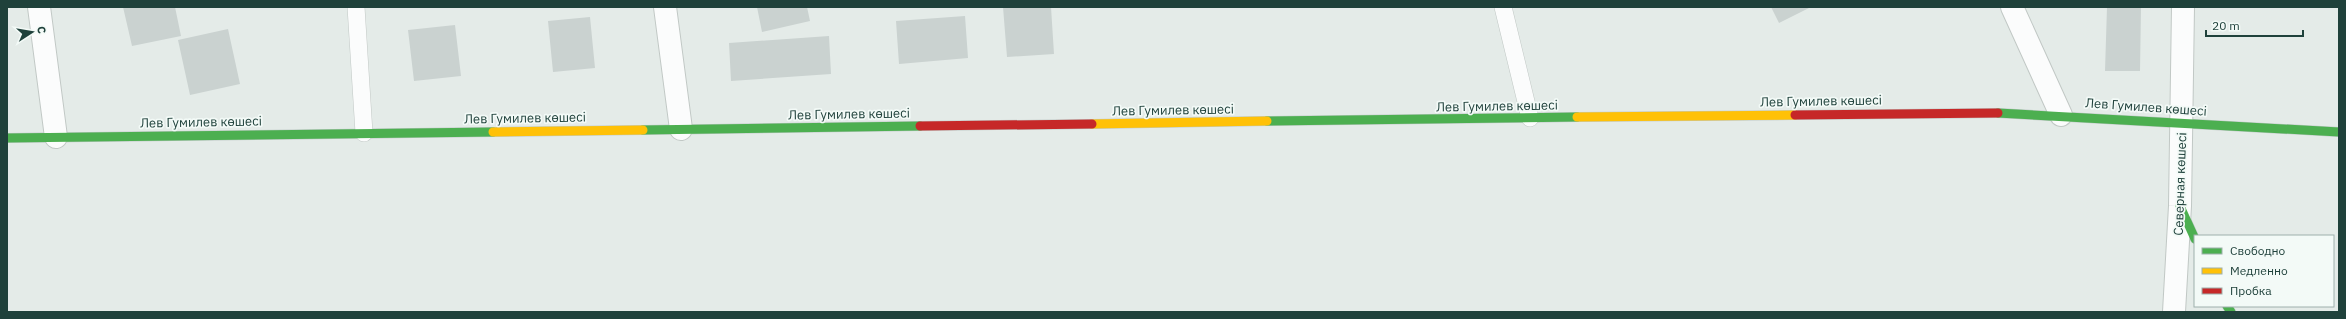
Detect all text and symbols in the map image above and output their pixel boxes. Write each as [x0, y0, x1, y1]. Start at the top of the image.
north arrow [12, 12, 52, 52]
scale bar [2206, 12, 2303, 38]
text: 20 m [2212, 18, 2240, 33]
text: С [34, 25, 49, 35]
street label: Лев Гумилев көшесі [1760, 91, 1882, 111]
street label: Лев Гумилев көшесі [2085, 94, 2207, 120]
street label: Лев Гумилев көшесі [1436, 96, 1558, 116]
street label: Лев Гумилев көшесі [1112, 100, 1234, 120]
street label: Лев Гумилев көшесі [788, 104, 910, 124]
street label: Лев Гумилев көшесі [464, 108, 586, 128]
street label: Лев Гумилев көшесі [140, 112, 262, 132]
street label: Северная көшесі [2170, 132, 2190, 236]
legend [2194, 235, 2334, 307]
text: Свободно [2230, 243, 2286, 258]
text: Медленно [2230, 263, 2288, 278]
text: Пробка [2230, 283, 2272, 298]

